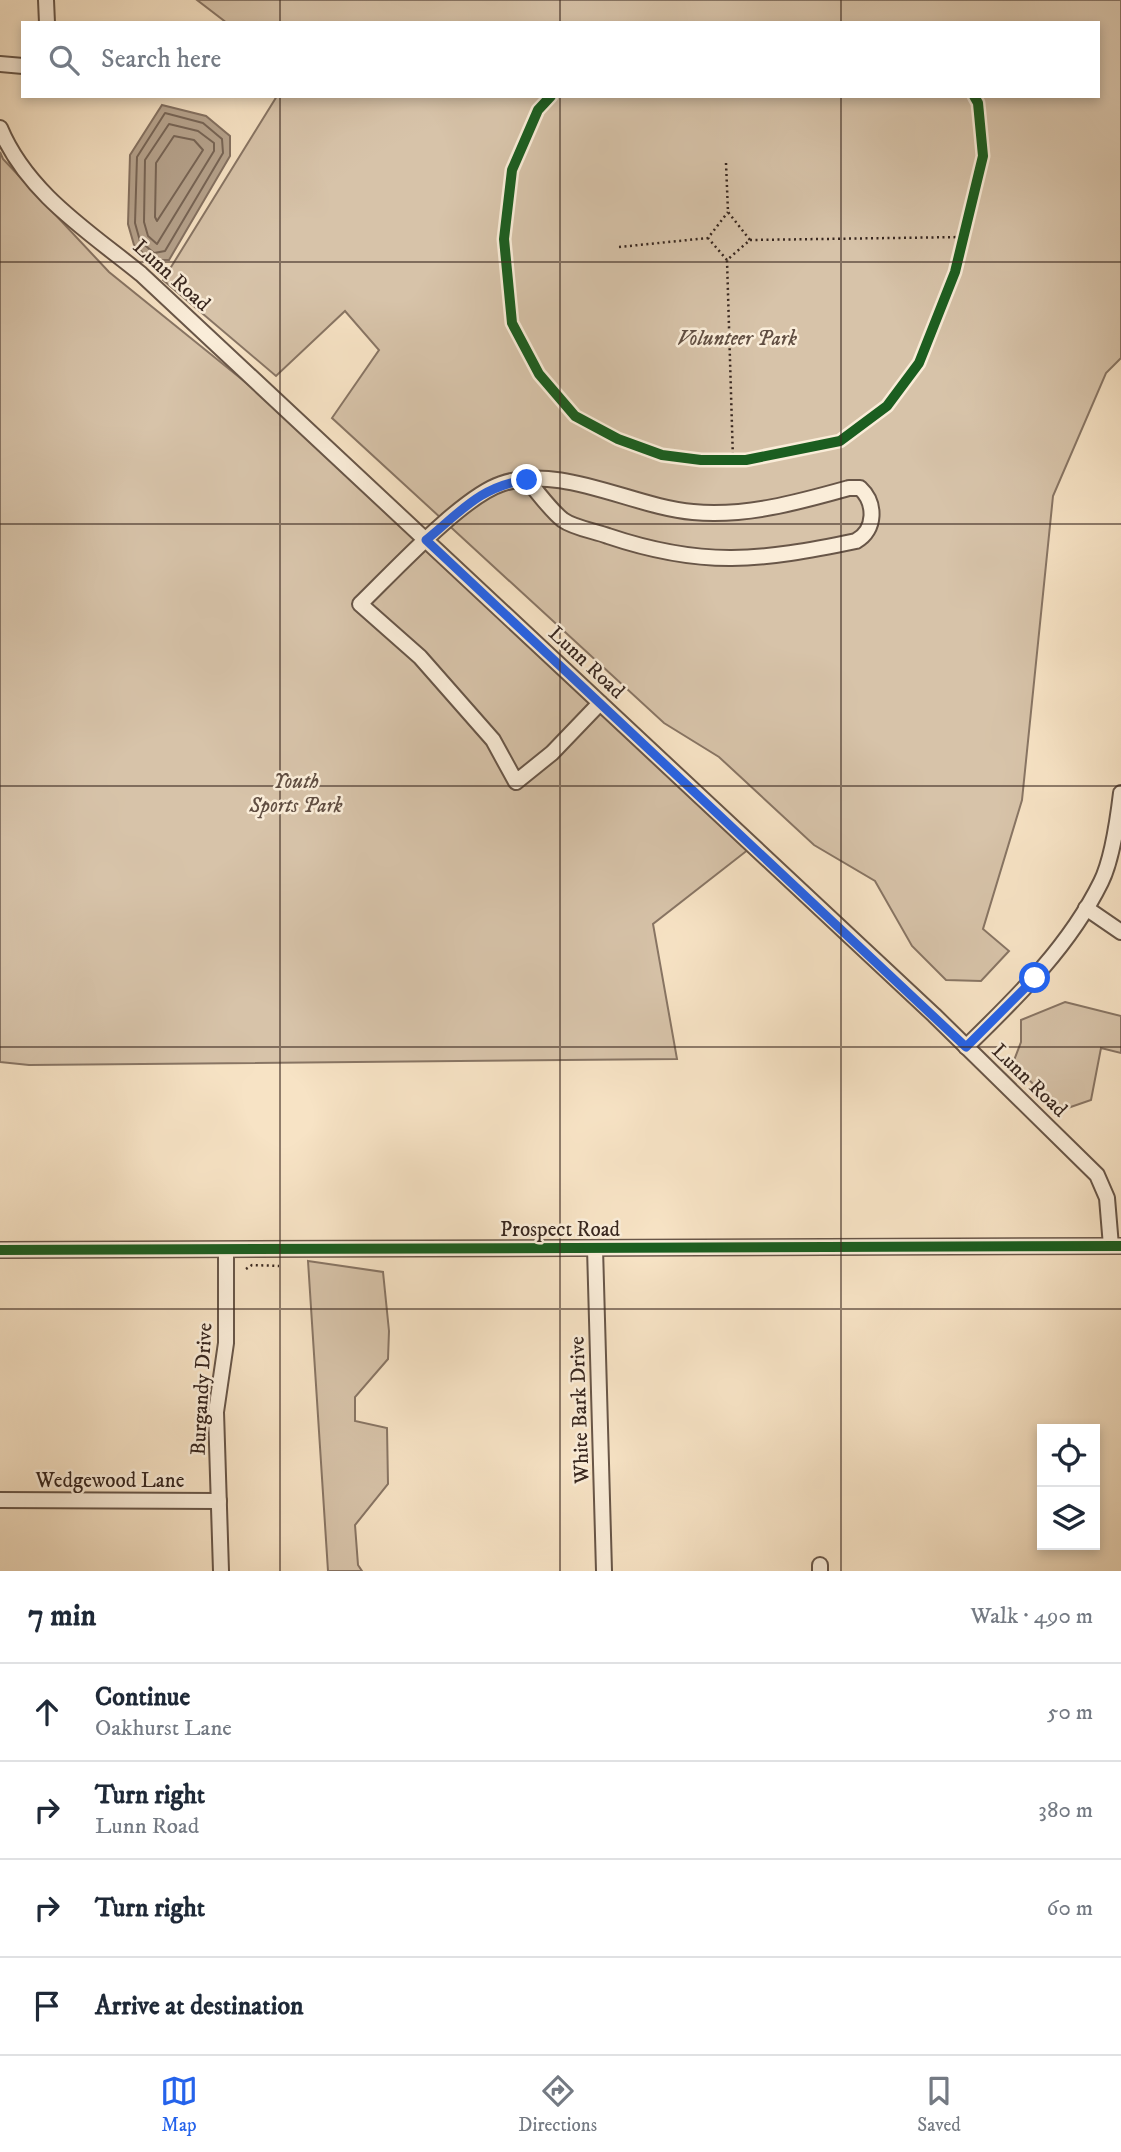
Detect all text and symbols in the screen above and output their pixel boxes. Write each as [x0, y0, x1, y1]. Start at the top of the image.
search box [21, 21, 1100, 98]
icon: search [45, 41, 83, 79]
text: Search here [101, 43, 221, 76]
street label: Lunn Road [127, 234, 216, 318]
park label: Volunteer Park [677, 326, 797, 352]
route end [511, 464, 542, 495]
street label: Lunn Road [543, 621, 630, 705]
park label: Youth Sports Park [248, 769, 343, 819]
route start [1019, 962, 1050, 993]
street label: Lunn Road [986, 1038, 1073, 1123]
street label: Prospect Road [500, 1217, 621, 1243]
street label: Burgandy Drive [186, 1322, 218, 1456]
street label: White Bark Drive [564, 1335, 596, 1485]
map controls [1037, 1424, 1100, 1550]
button: locate [1037, 1424, 1100, 1487]
street label: Wedgewood Lane [35, 1468, 185, 1494]
button: layers [1037, 1487, 1100, 1550]
text: 7 min [28, 1598, 96, 1635]
text: Walk · 490 m [971, 1602, 1093, 1631]
text: Continue [95, 1681, 190, 1714]
icon: ahead [28, 1693, 66, 1731]
text: 50 m [1047, 1698, 1093, 1727]
text: Oakhurst Lane [95, 1714, 232, 1743]
text: Turn right [95, 1779, 205, 1812]
icon: right [28, 1791, 66, 1829]
text: 380 m [1038, 1796, 1093, 1825]
text: Lunn Road [95, 1812, 199, 1841]
icon: right [28, 1889, 66, 1927]
text: Turn right [95, 1892, 205, 1925]
text: 60 m [1046, 1894, 1093, 1923]
icon: arrive [28, 1987, 66, 2025]
text: Arrive at destination [95, 1990, 304, 2023]
tab: Map [160, 2072, 198, 2137]
tab: Directions [518, 2072, 597, 2137]
tab: Saved [917, 2072, 961, 2137]

